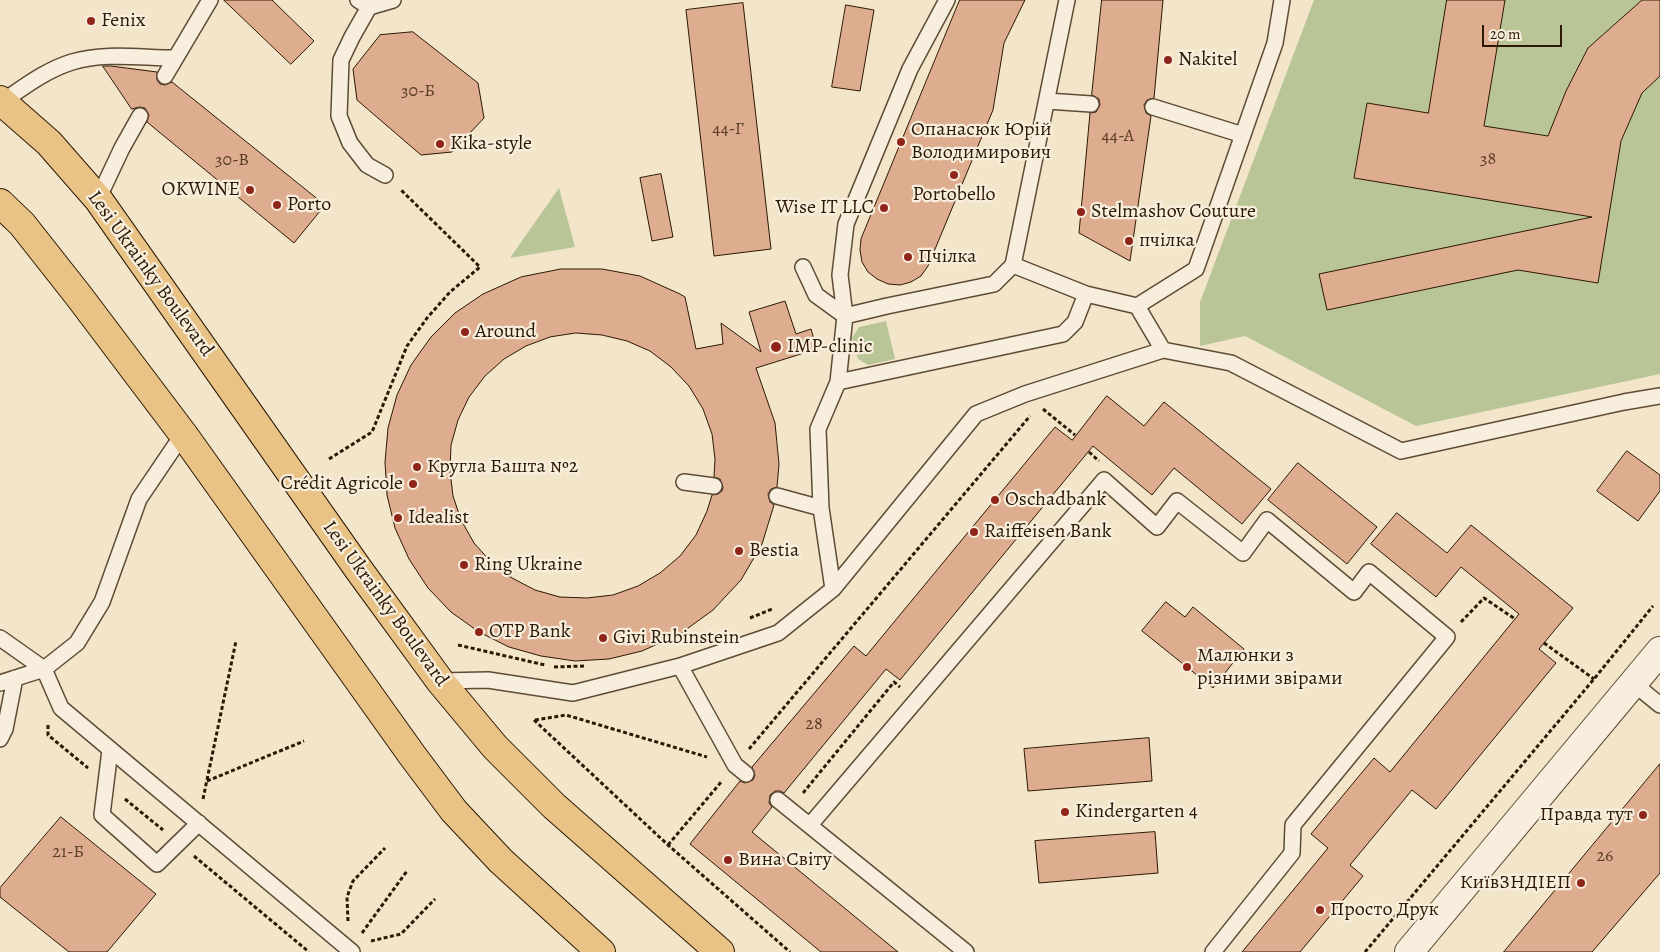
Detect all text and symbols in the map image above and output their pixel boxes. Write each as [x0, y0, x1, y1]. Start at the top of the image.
place label: Fenix [101, 9, 145, 33]
marker: Fenix [85, 15, 97, 27]
scale bar [1485, 15, 1565, 47]
text: 20 m [1490, 24, 1521, 44]
place label: Nakitel [1178, 48, 1237, 72]
marker: Nakitel [1162, 54, 1174, 66]
house number: 30-Б [401, 81, 435, 103]
place label: Опанасюк Юрій Володимирович [911, 118, 1052, 165]
house number: 44-Г [712, 119, 744, 141]
house number: 44-А [1102, 126, 1134, 148]
place label: Kika-style [450, 132, 532, 156]
marker: Опанасюк Юрій Володимирович [895, 136, 907, 148]
marker: Kika-style [434, 138, 446, 150]
house number: 38 [1480, 149, 1496, 171]
house number: 30-В [215, 150, 249, 172]
marker: Portobello [948, 169, 960, 181]
place label: OKWINE [162, 178, 240, 202]
place label: Portobello [912, 183, 996, 207]
marker: OKWINE [244, 184, 256, 196]
street label: Lesi Ukrainky Boulevard [82, 186, 218, 362]
place label: Porto [287, 193, 331, 217]
place label: Wise IT LLC [775, 196, 874, 220]
marker: Porto [271, 199, 283, 211]
place label: Stelmashov Couture [1091, 200, 1256, 224]
marker: Wise IT LLC [878, 202, 890, 214]
marker: Stelmashov Couture [1075, 206, 1087, 218]
place label: пчілка [1139, 229, 1195, 253]
marker: пчілка [1123, 235, 1135, 247]
place label: Пчілка [918, 245, 977, 269]
marker: Пчілка [902, 251, 914, 263]
place label: Around [475, 320, 536, 344]
marker: Around [459, 326, 471, 338]
place label: IMP-clinic [787, 335, 872, 359]
marker: IMP-clinic [769, 340, 783, 354]
place label: Кругла Башта №2 [427, 455, 578, 479]
marker: Кругла Башта №2 [411, 461, 423, 473]
place label: Crédit Agricole [281, 472, 403, 496]
marker: Crédit Agricole [407, 478, 419, 490]
place label: Oschadbank [1005, 488, 1106, 512]
marker: Oschadbank [989, 494, 1001, 506]
place label: Idealist [408, 506, 469, 530]
marker: Idealist [392, 512, 404, 524]
street label: Lesi Ukrainky Boulevard [317, 516, 453, 692]
place label: Raiffeisen Bank [984, 520, 1112, 544]
marker: Raiffeisen Bank [968, 526, 980, 538]
place label: Bestia [749, 539, 799, 563]
marker: Bestia [733, 545, 745, 557]
place label: Ring Ukraine [474, 553, 582, 577]
marker: Ring Ukraine [458, 559, 470, 571]
place label: OTP Bank [489, 620, 571, 644]
marker: OTP Bank [473, 626, 485, 638]
place label: Givi Rubinstein [613, 626, 739, 650]
marker: Givi Rubinstein [597, 632, 609, 644]
place label: Малюнки з різними звірами [1197, 644, 1343, 691]
marker: Малюнки з різними звірами [1181, 661, 1193, 673]
house number: 28 [805, 714, 823, 736]
place label: Kindergarten 4 [1075, 800, 1198, 824]
place label: Правда тут [1540, 803, 1633, 827]
marker: Kindergarten 4 [1059, 806, 1071, 818]
marker: Правда тут [1637, 809, 1649, 821]
house number: 21-Б [52, 842, 84, 864]
house number: 26 [1597, 846, 1613, 868]
place label: Вина Світу [738, 848, 831, 872]
marker: Вина Світу [722, 854, 734, 866]
place label: КиївЗНДІЕП [1460, 871, 1571, 895]
marker: КиївЗНДІЕП [1575, 877, 1587, 889]
place label: Просто Друк [1330, 898, 1439, 922]
marker: Просто Друк [1314, 904, 1326, 916]

